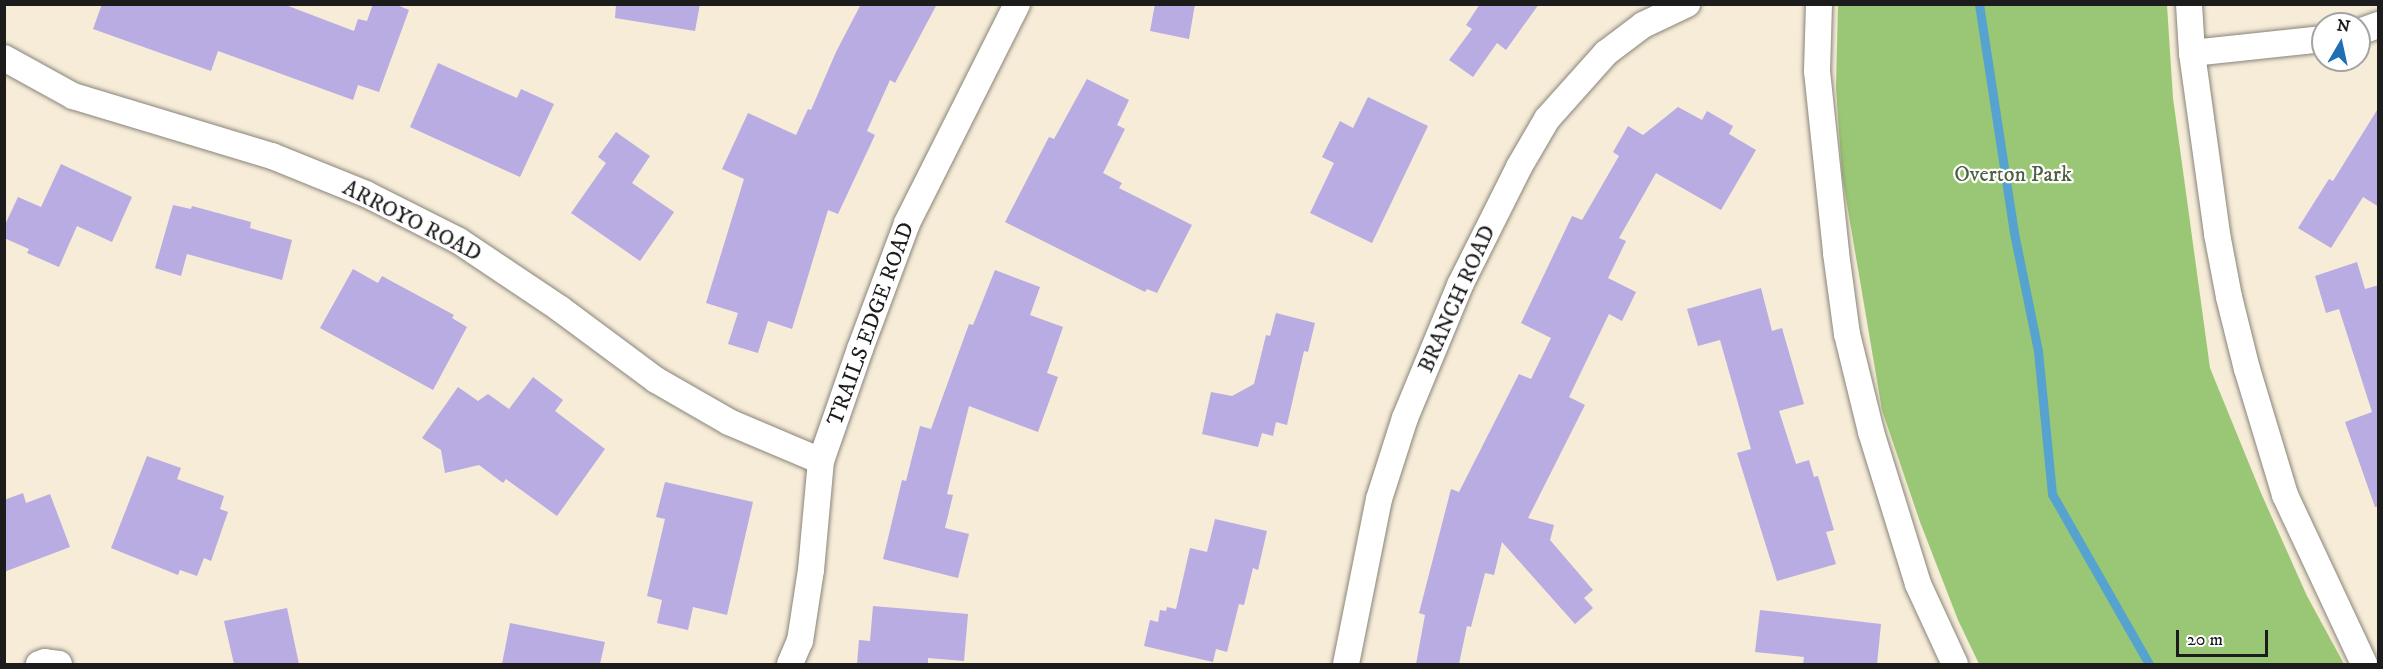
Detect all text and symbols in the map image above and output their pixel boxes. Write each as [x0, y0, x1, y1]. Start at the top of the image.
north arrow [2311, 12, 2371, 72]
text: N [2335, 15, 2352, 37]
park label: Overton Park [1954, 162, 2072, 188]
street label: ARROYO ROAD [338, 175, 486, 267]
street label: TRAILS EDGE ROAD [822, 219, 920, 429]
street label: BRANCH ROAD [1413, 221, 1501, 377]
scale bar [2179, 618, 2270, 656]
text: 20 m [2187, 629, 2223, 651]

